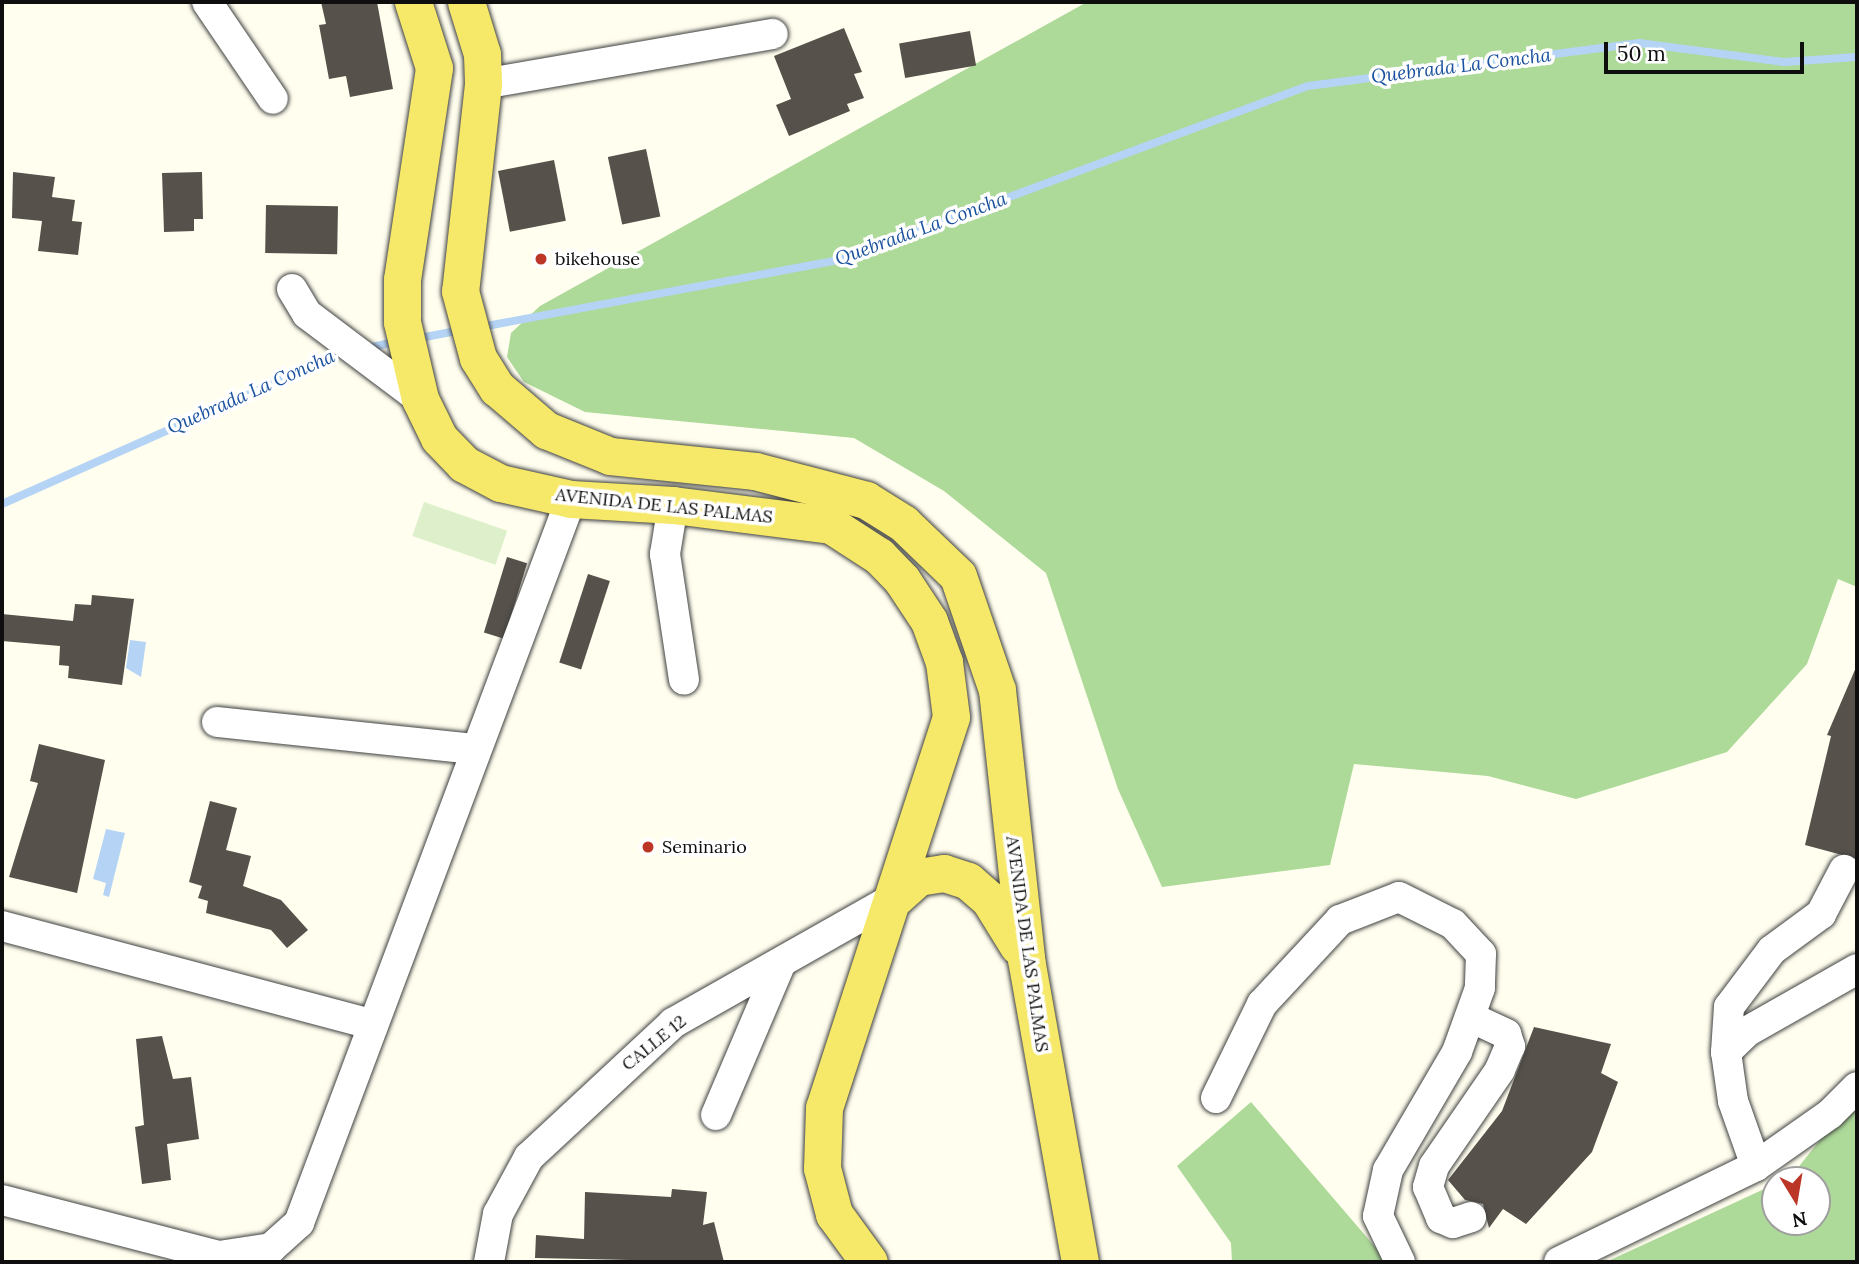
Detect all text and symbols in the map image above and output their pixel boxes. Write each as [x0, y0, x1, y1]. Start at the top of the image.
scale bar [1607, 28, 1806, 72]
text: 50 m [1617, 40, 1666, 67]
water label: Quebrada La Concha [1370, 44, 1552, 88]
water label: Quebrada La Concha [832, 187, 1010, 271]
place label: bikehouse [555, 248, 640, 270]
marker: bikehouse [533, 251, 549, 267]
water label: Quebrada La Concha [164, 345, 338, 439]
street label: AVENIDA DE LAS PALMAS [554, 484, 774, 528]
street label: AVENIDA DE LAS PALMAS [1001, 834, 1053, 1054]
place label: Seminario [662, 836, 747, 858]
marker: Seminario [640, 839, 656, 855]
street label: CALLE 12 [617, 1010, 691, 1076]
north arrow [1761, 1166, 1831, 1236]
text: N [1790, 1206, 1809, 1233]

